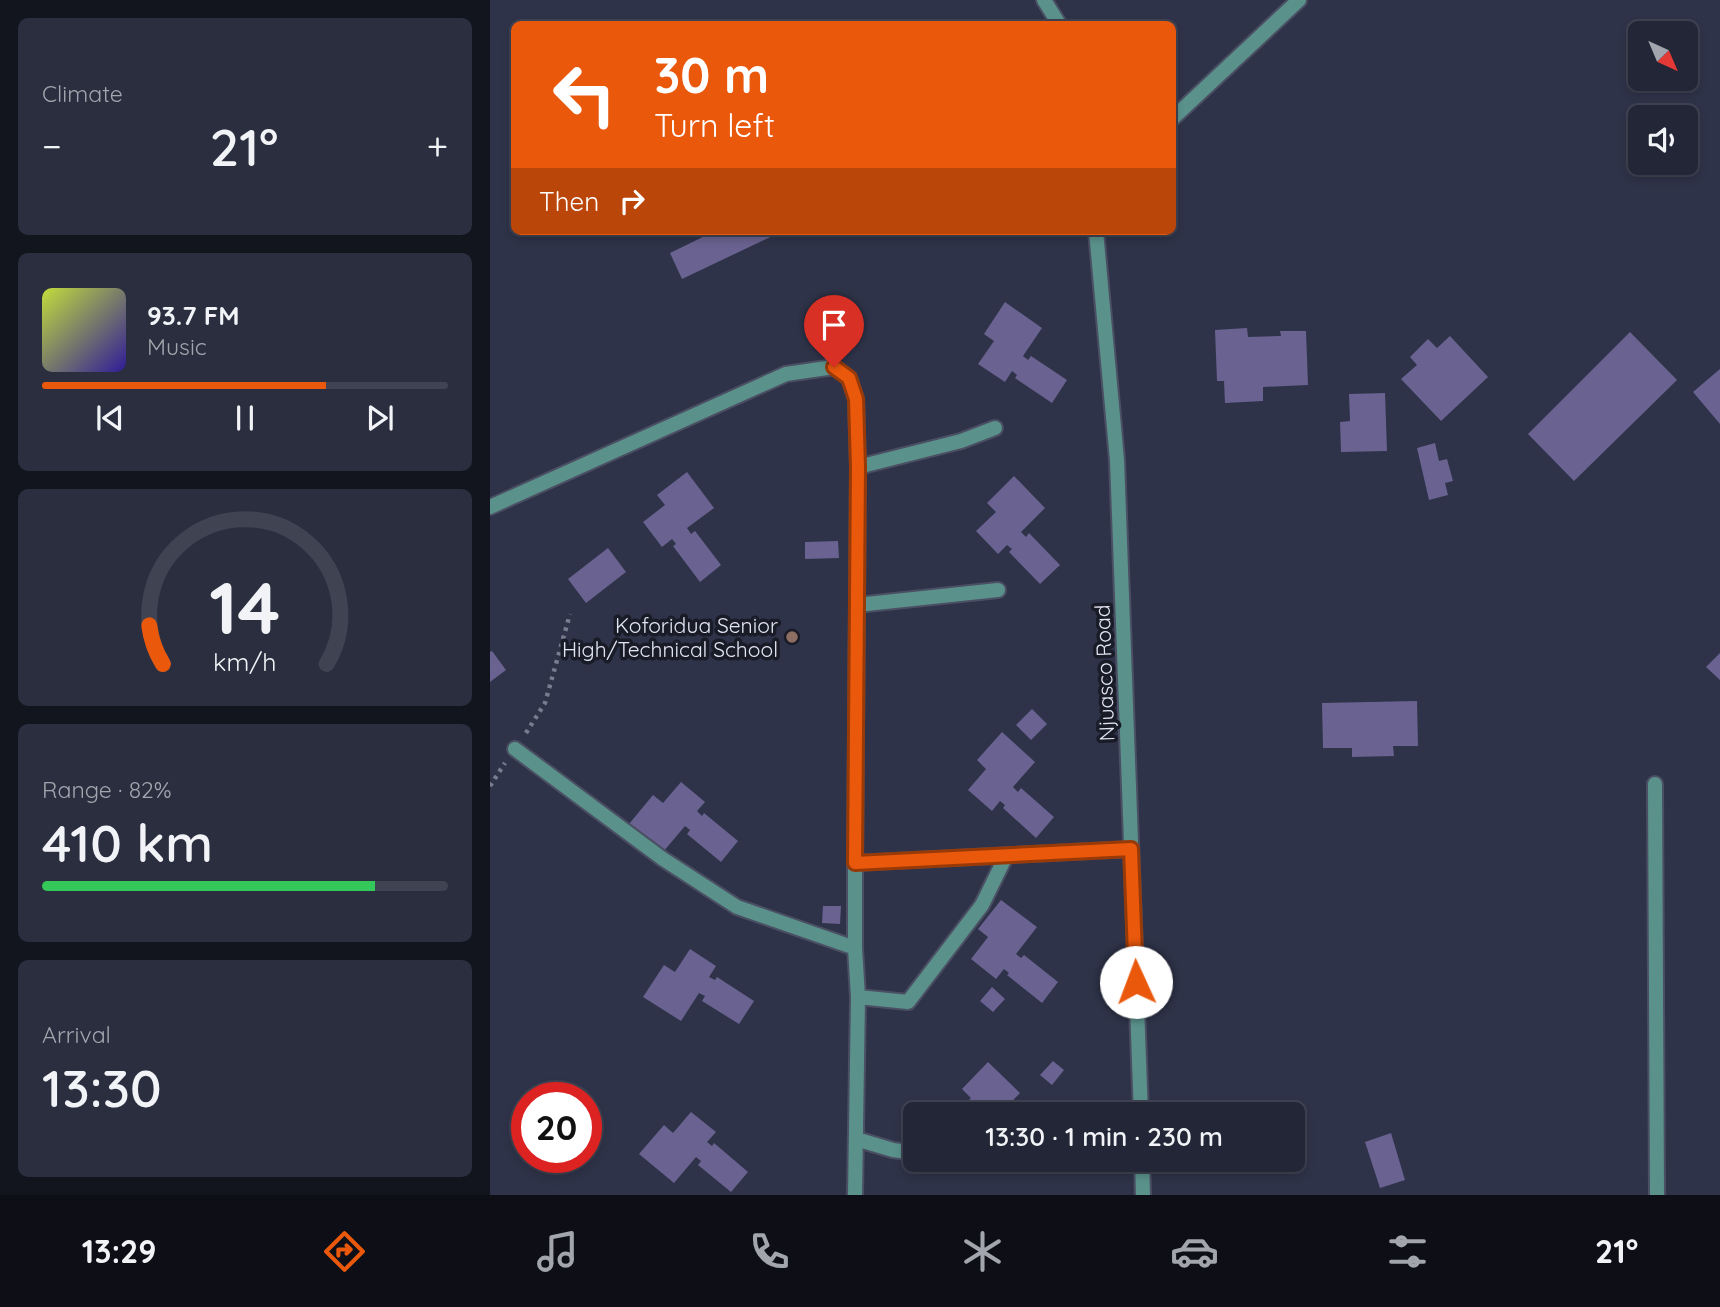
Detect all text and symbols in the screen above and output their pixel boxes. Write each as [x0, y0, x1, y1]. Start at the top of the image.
north arrow [1628, 21, 1698, 91]
map controls [1628, 21, 1698, 175]
text: 30 m [654, 44, 769, 105]
icon: left [539, 49, 630, 140]
text: Climate [42, 79, 123, 108]
text: Turn left [654, 105, 775, 145]
button: sound [1628, 105, 1698, 175]
text: 21° [210, 114, 278, 179]
text: − [42, 122, 62, 170]
text: + [427, 122, 448, 170]
icon: right [613, 182, 651, 220]
text: Then [539, 185, 599, 218]
pin [804, 295, 864, 367]
text: 93.7 FM [147, 299, 240, 332]
icon: arrive [815, 306, 853, 344]
text: Music [147, 332, 207, 361]
icon: previous [91, 399, 129, 437]
icon: pause [226, 399, 264, 437]
icon: next [361, 399, 399, 437]
text: 14 [209, 561, 281, 652]
street label: Njuasco Road [1089, 604, 1119, 742]
place label: Koforidua Senior High/Technical School [562, 612, 778, 662]
marker: Koforidua Senior High/Technical School [784, 629, 800, 645]
text: km/h [213, 645, 277, 676]
text: Range · 82% [42, 775, 172, 804]
text: 410 km [42, 810, 213, 875]
position arrow [1099, 945, 1173, 1019]
text: Arrival [42, 1020, 111, 1049]
text: 13:30 [42, 1055, 162, 1120]
speed limit sign: 20 [511, 1082, 602, 1173]
text: 13:30 · 1 min · 230 m [985, 1120, 1223, 1153]
icon: directions [320, 1227, 369, 1276]
icon: music [533, 1227, 582, 1276]
icon: phone [745, 1227, 794, 1276]
icon: climate [958, 1227, 1007, 1276]
icon: car [1170, 1227, 1219, 1276]
icon: filters [1383, 1227, 1432, 1276]
text: 13:29 [82, 1231, 157, 1271]
text: 21° [1595, 1231, 1638, 1271]

